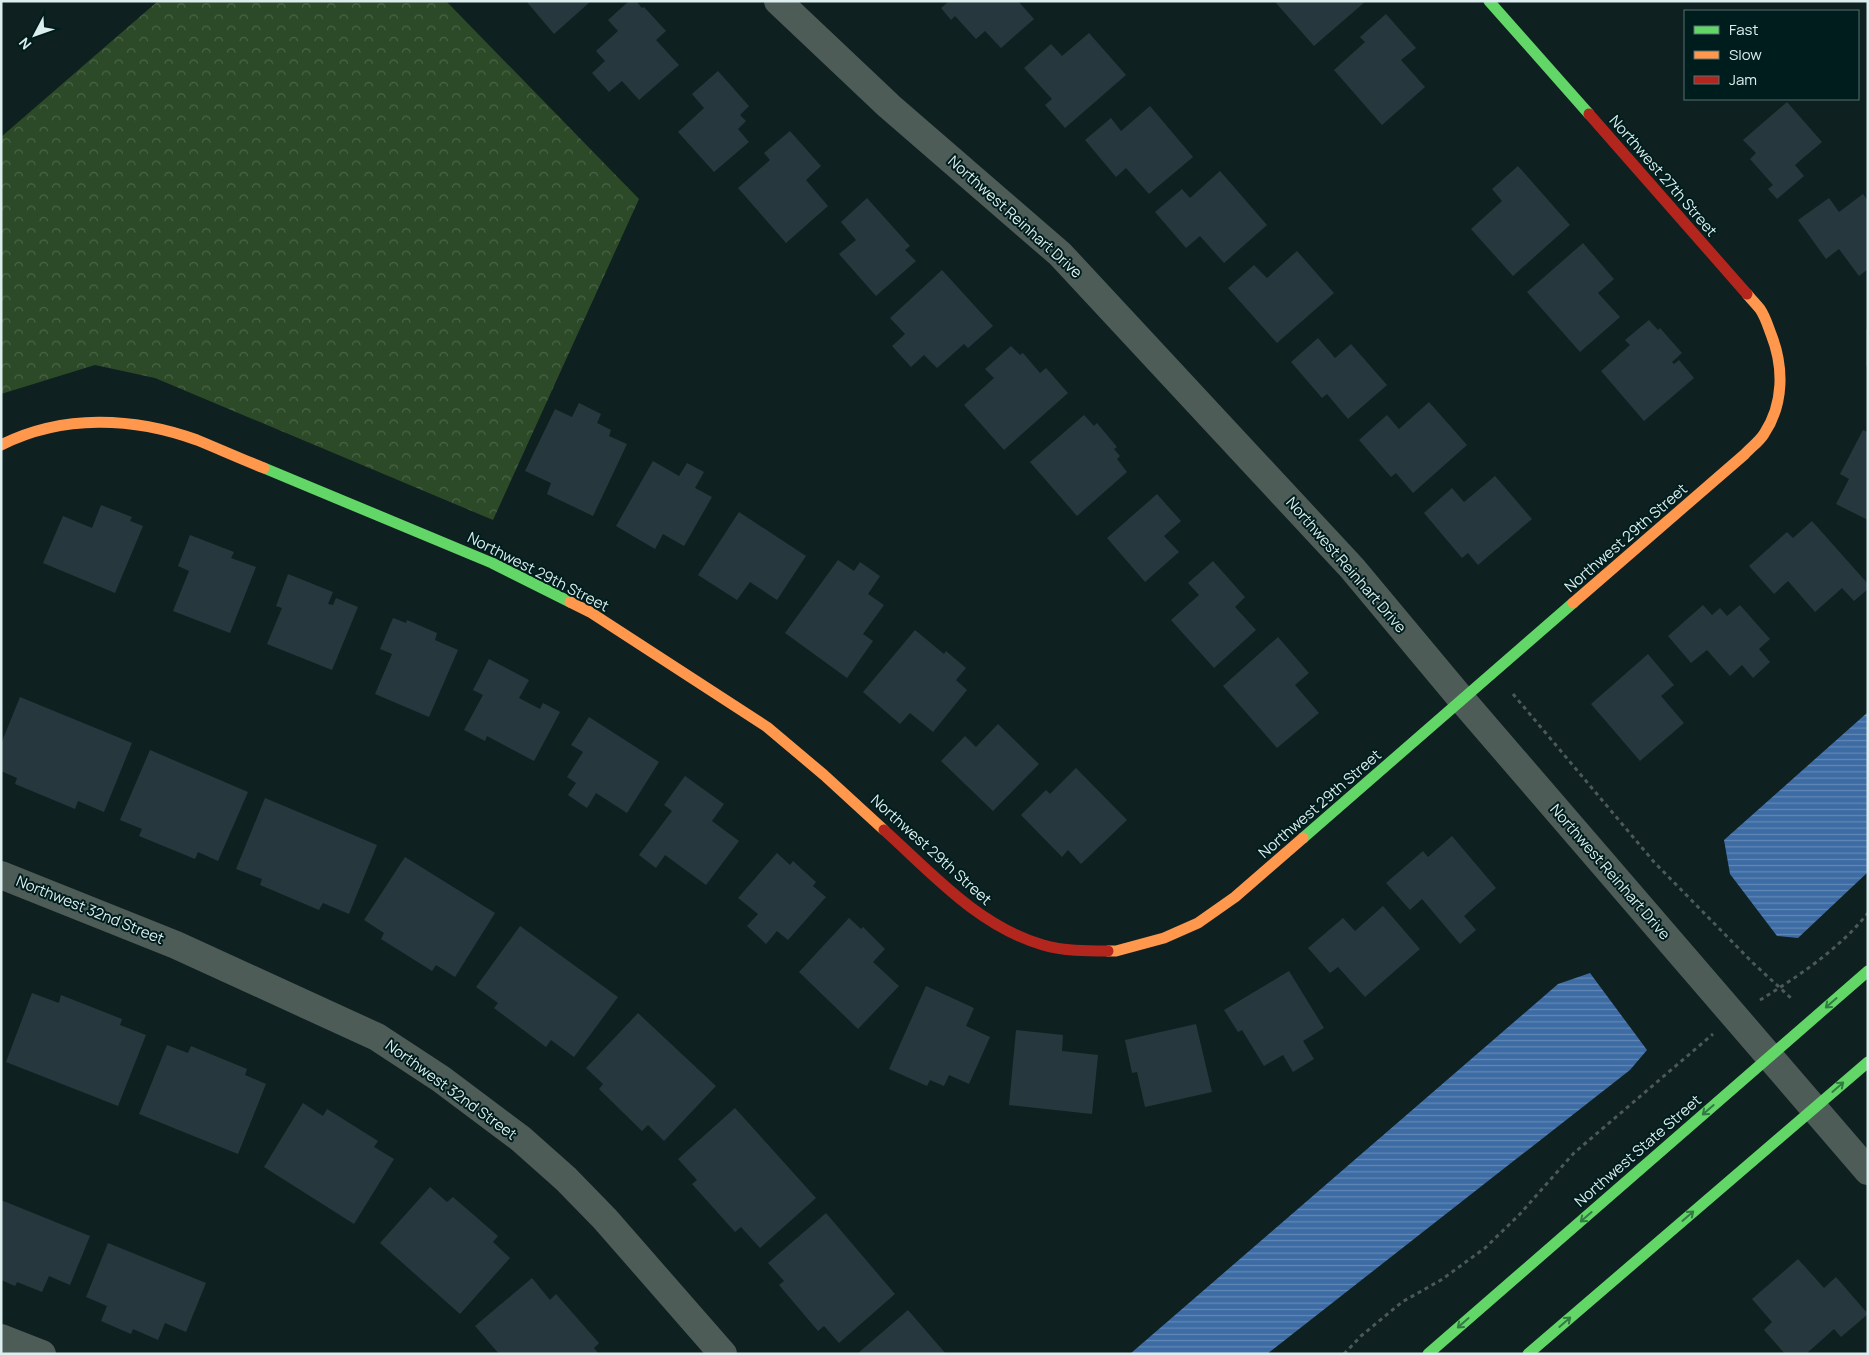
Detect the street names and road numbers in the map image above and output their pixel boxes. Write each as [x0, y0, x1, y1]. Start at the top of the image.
street label: Northwest 27th Street [1605, 111, 1722, 241]
street label: Northwest Reinhart Drive [944, 151, 1087, 283]
street label: Northwest 29th Street [1560, 478, 1691, 597]
street label: Northwest Reinhart Drive [1281, 492, 1411, 637]
street label: Northwest 29th Street [464, 527, 613, 616]
street label: Northwest 29th Street [1254, 744, 1385, 863]
street label: Northwest 29th Street [866, 790, 996, 910]
street label: Northwest Reinhart Drive [1545, 799, 1675, 944]
street label: Northwest 32nd Street [13, 870, 167, 949]
street label: Northwest 32nd Street [381, 1035, 521, 1145]
street label: Northwest State Street [1570, 1090, 1705, 1212]

